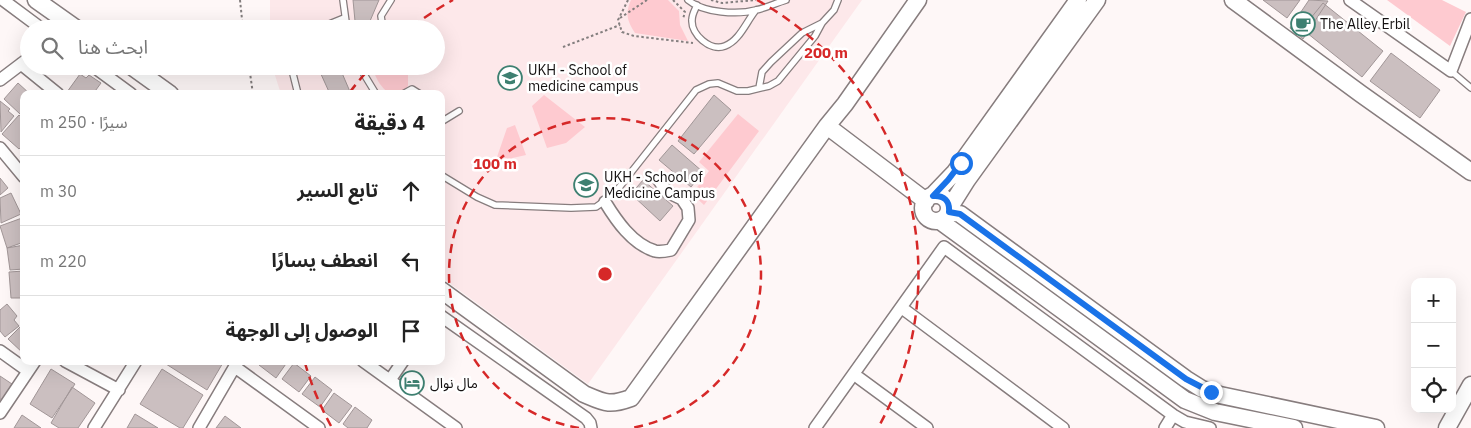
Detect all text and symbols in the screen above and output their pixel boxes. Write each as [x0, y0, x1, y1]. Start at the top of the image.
cafe icon: The Alley Erbil [1290, 11, 1316, 37]
place label: The Alley Erbil [1320, 15, 1410, 33]
search box [20, 20, 445, 75]
icon: search [38, 34, 66, 62]
text: ابحث هنا [78, 35, 148, 59]
text: 200 m [804, 43, 848, 62]
place label: UKH - School of medicine campus [528, 61, 639, 95]
school or university icon: UKH - School of medicine campus [497, 65, 523, 91]
text: 4 دقيقة [355, 108, 425, 136]
text: سيرًا · 250 m [40, 112, 128, 132]
route start [950, 152, 973, 175]
text: 100 m [473, 154, 517, 173]
place label: UKH - School of Medicine Campus [604, 168, 716, 202]
school or university icon: UKH - School of Medicine Campus [573, 172, 599, 198]
icon: ahead [397, 177, 425, 205]
text: تابع السير [297, 178, 378, 202]
text: 30 m [40, 181, 77, 201]
icon: left [397, 247, 425, 275]
text: انعطف يسارًا [271, 248, 378, 272]
text: 220 m [40, 251, 87, 271]
centre of rings [596, 265, 614, 283]
map controls [1411, 278, 1456, 413]
button: + [1411, 278, 1456, 323]
icon: arrive [397, 317, 425, 345]
text: الوصول إلى الوجهة [226, 318, 378, 342]
button: − [1411, 323, 1456, 368]
button: locate [1411, 368, 1456, 413]
hotel icon: مال نوال [399, 370, 425, 396]
place label: مال نوال [430, 374, 478, 392]
route end [1200, 381, 1223, 404]

